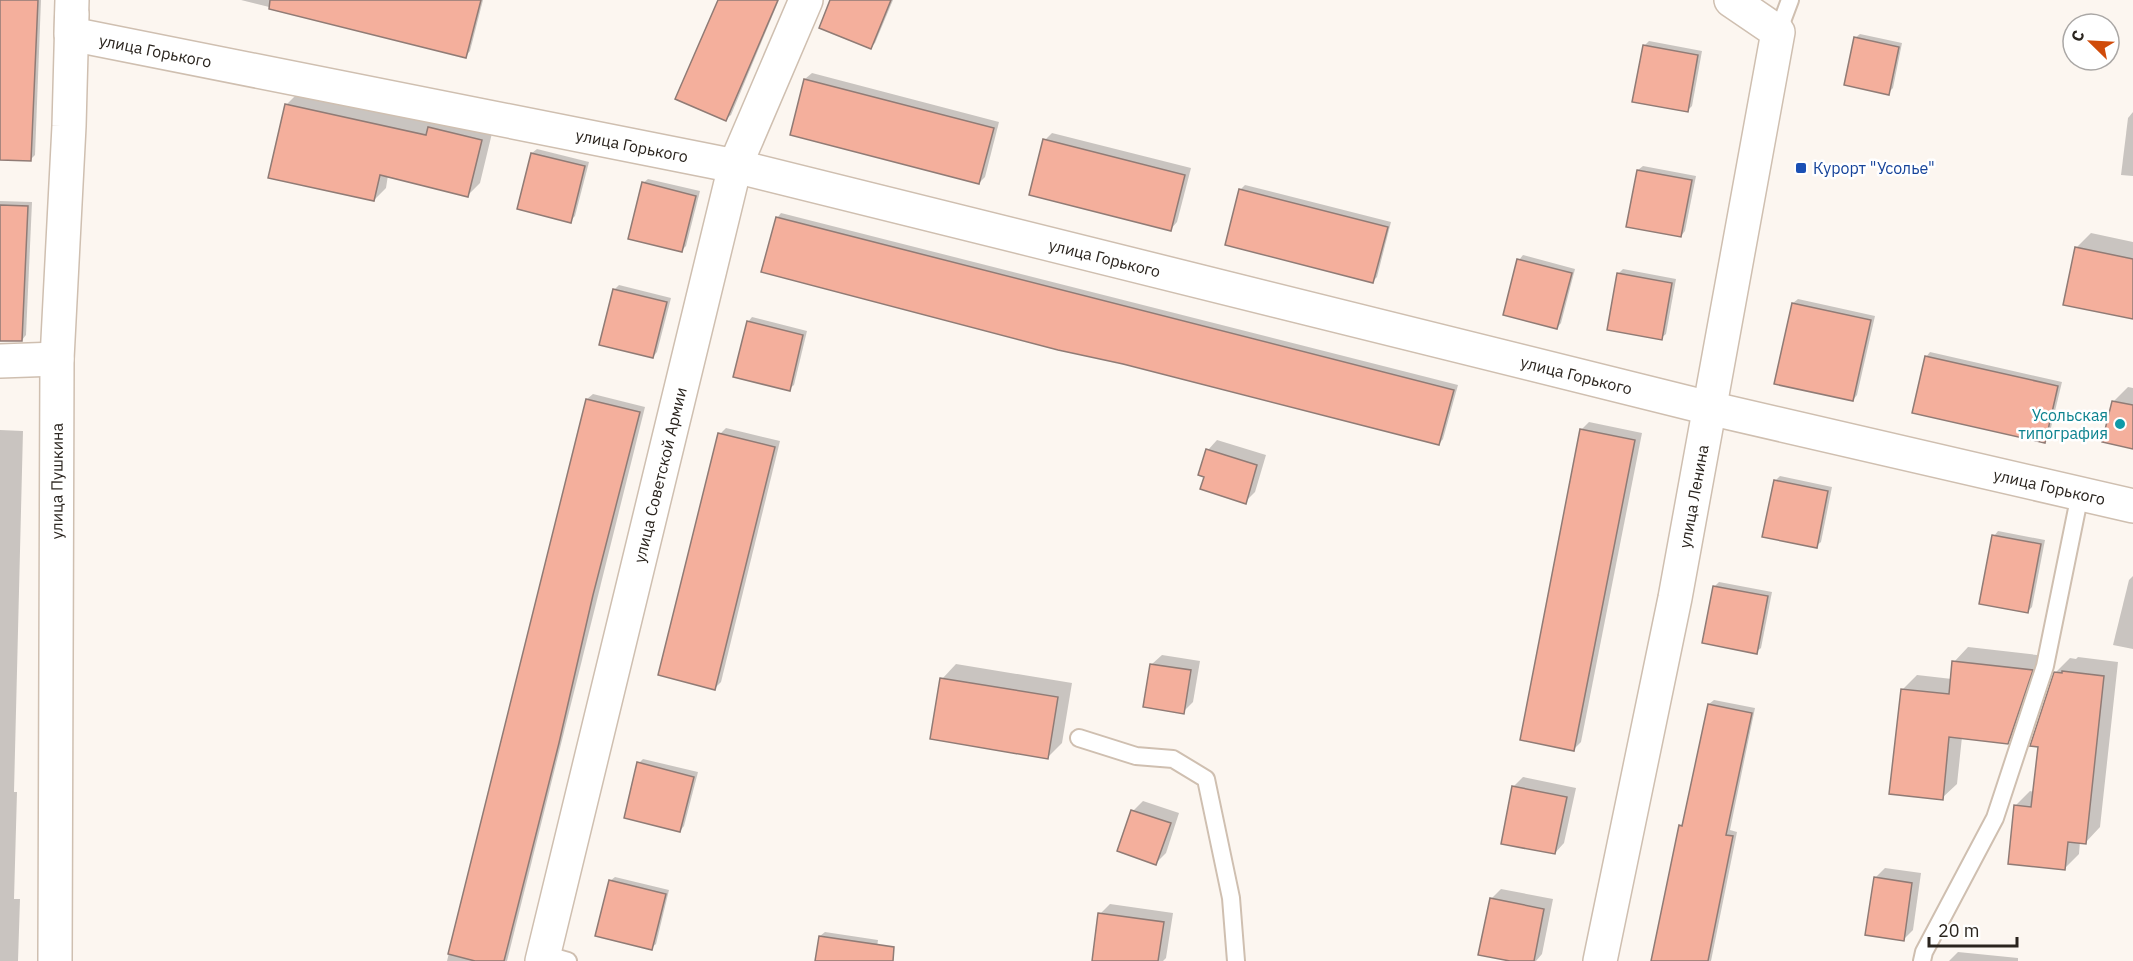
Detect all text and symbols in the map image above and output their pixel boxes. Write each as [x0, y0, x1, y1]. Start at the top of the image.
north arrow [2061, 12, 2121, 72]
text: С [2066, 27, 2089, 45]
street label: улица Горького [97, 30, 213, 72]
street label: улица Горького [574, 125, 690, 166]
place label: Курорт "Усолье" [1813, 158, 1935, 178]
marker: Курорт "Усолье" [1794, 161, 1808, 175]
street label: улица Горького [1047, 234, 1163, 281]
street label: улица Горького [1519, 352, 1634, 399]
street label: улица Советской Армии [629, 385, 691, 565]
place label: Усольская типография [2018, 405, 2108, 443]
marker: Усольская типография [2113, 417, 2127, 431]
street label: улица Пушкина [46, 422, 67, 539]
street label: улица Ленина [1674, 443, 1713, 550]
street label: улица Горького [1991, 464, 2107, 509]
scale bar [1929, 910, 2018, 948]
text: 20 m [1938, 919, 1980, 942]

